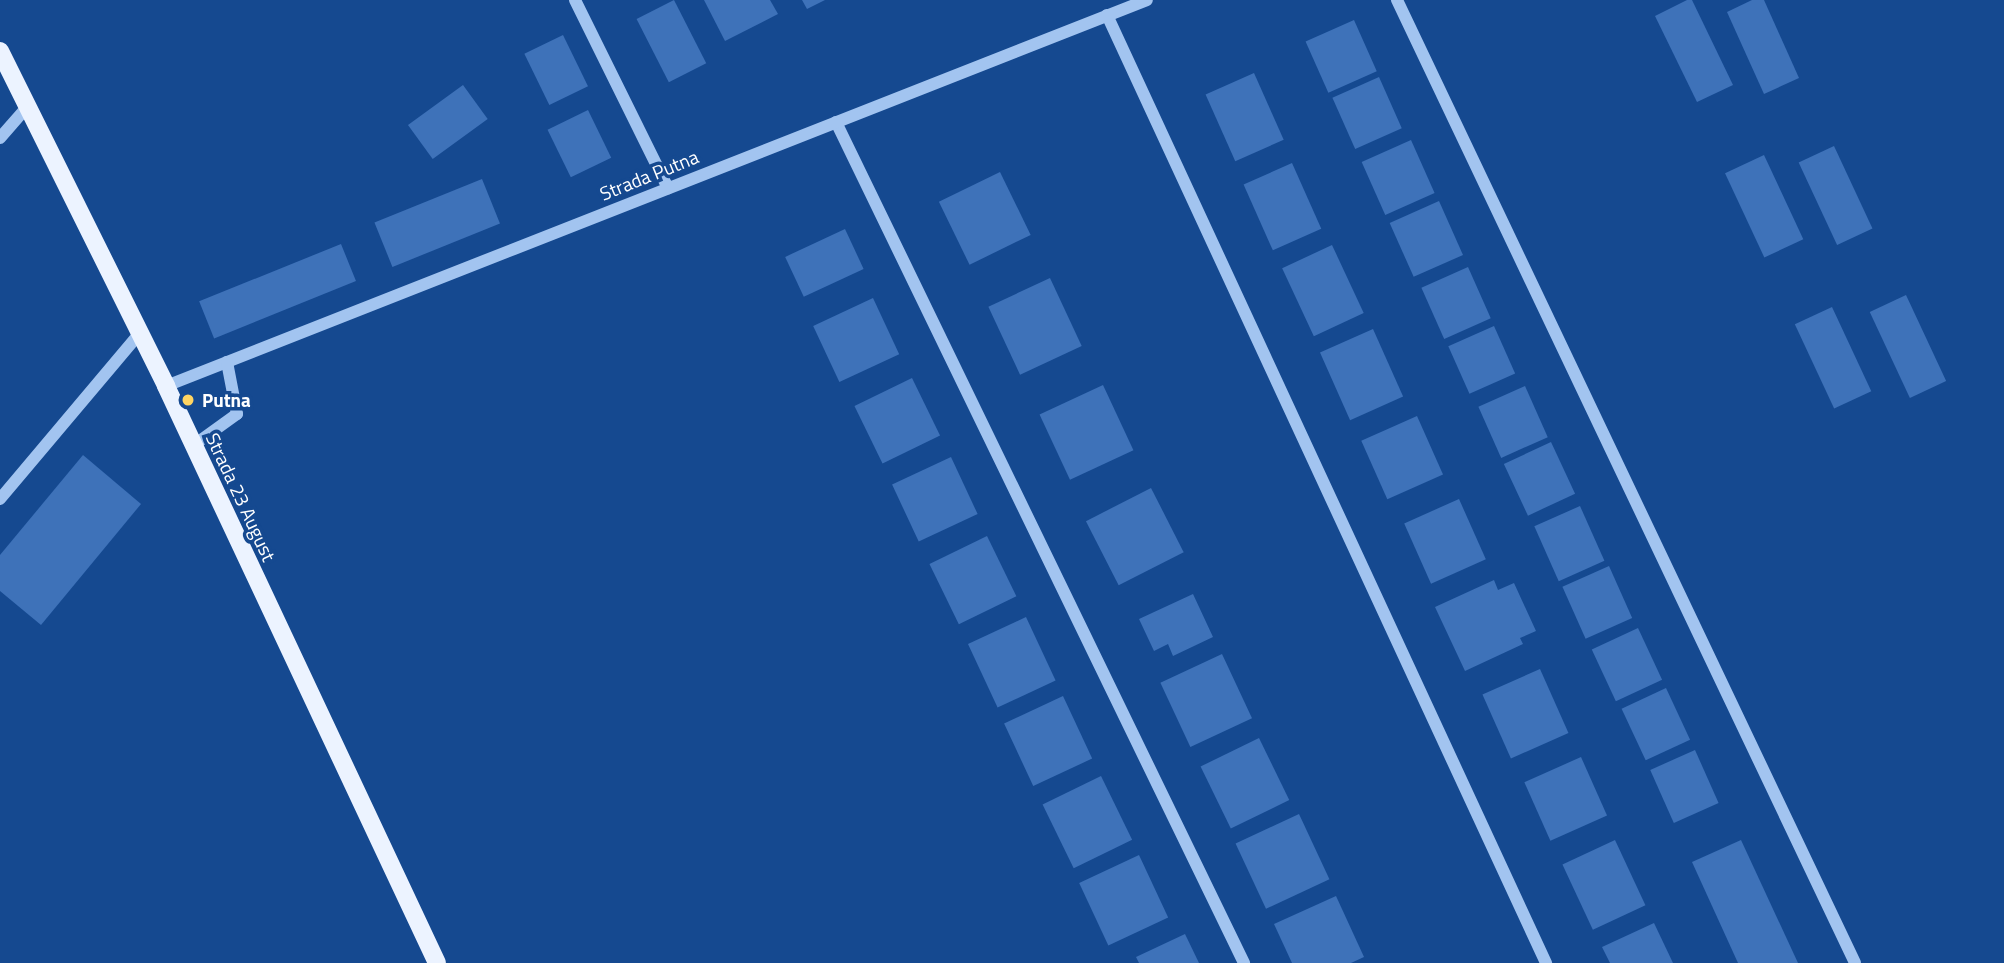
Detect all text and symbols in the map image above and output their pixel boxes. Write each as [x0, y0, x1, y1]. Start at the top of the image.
street label: Strada Putna [596, 145, 702, 205]
place label: Putna [202, 389, 251, 411]
marker: Putna [180, 392, 196, 408]
street label: Strada 23 August [201, 429, 281, 565]

